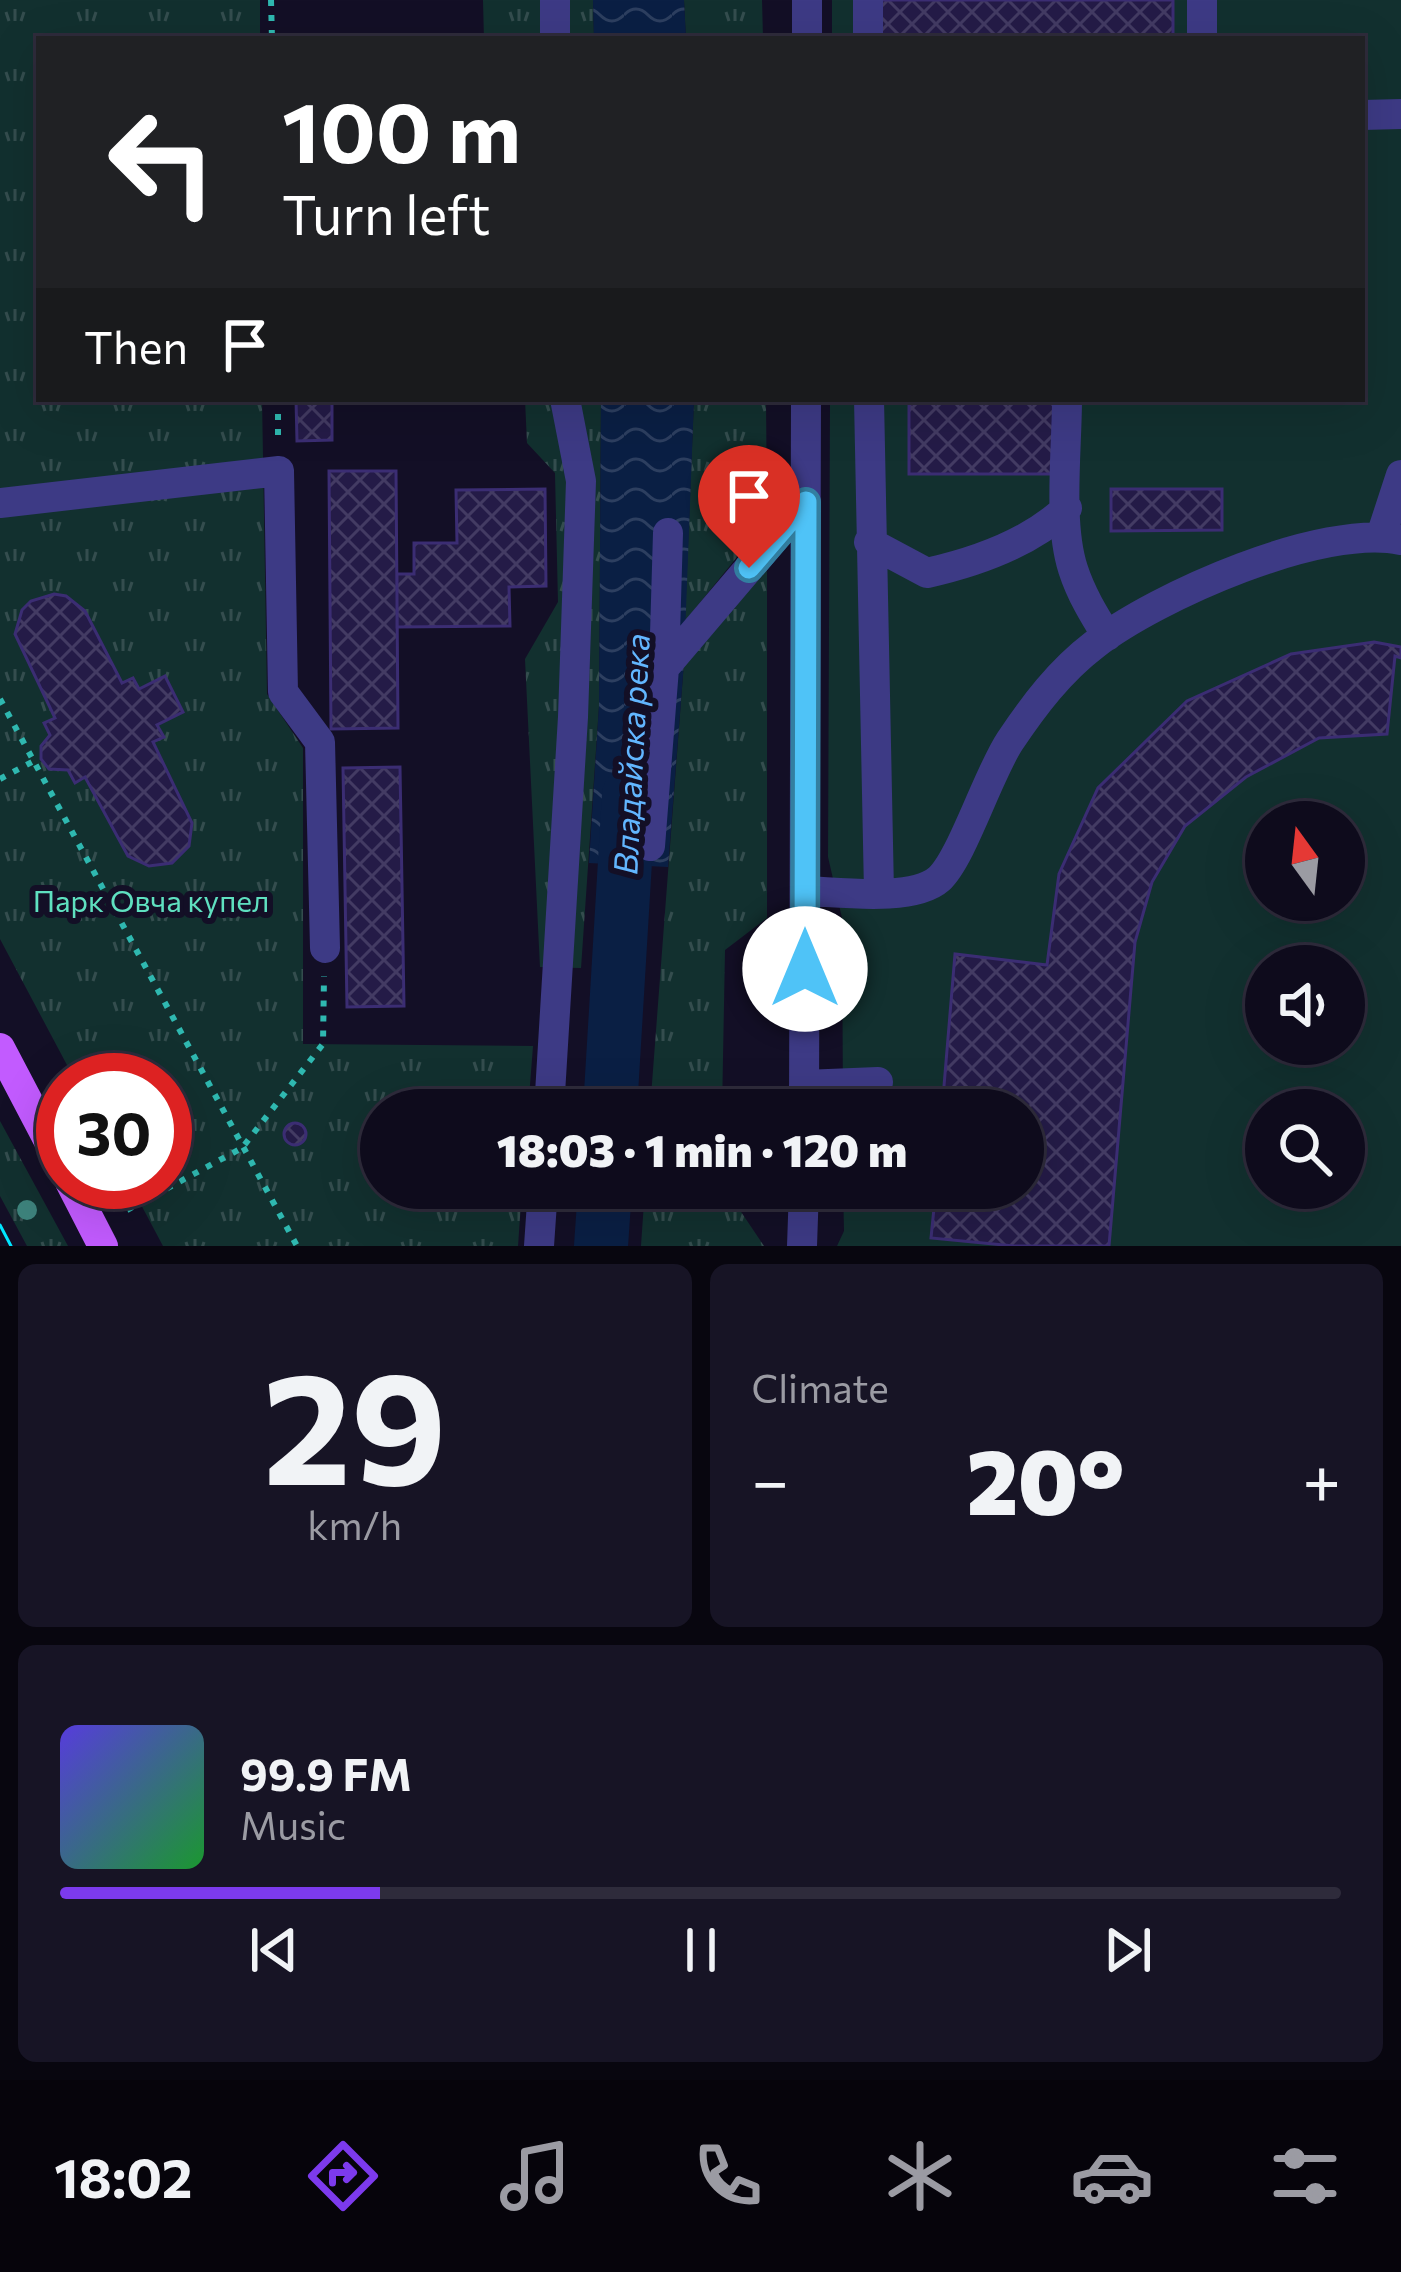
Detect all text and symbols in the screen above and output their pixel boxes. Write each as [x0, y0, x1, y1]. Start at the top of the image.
text: 100 m [282, 78, 521, 180]
icon: left [84, 84, 240, 240]
text: Turn left [282, 180, 490, 246]
icon: arrive [212, 312, 278, 378]
text: Then [84, 318, 188, 373]
pin [698, 445, 800, 568]
icon: arrive [716, 463, 782, 529]
water label: Владайска река [603, 632, 657, 876]
north arrow [1245, 801, 1365, 921]
map controls [1245, 801, 1365, 1209]
park label: Парк Овча купел [33, 881, 269, 918]
position arrow [742, 906, 868, 1032]
button: sound [1245, 945, 1365, 1065]
speed limit sign: 30 [36, 1053, 192, 1209]
button: search [1245, 1089, 1365, 1209]
text: 18:03 · 1 min · 120 m [497, 1121, 907, 1176]
text: 29 [263, 1326, 447, 1517]
text: Climate [752, 1363, 889, 1411]
text: 20° [967, 1423, 1125, 1534]
text: − [752, 1438, 789, 1519]
text: + [1302, 1438, 1341, 1519]
text: km/h [307, 1500, 402, 1548]
text: 99.9 FM [240, 1745, 412, 1800]
text: Music [240, 1800, 346, 1848]
icon: previous [241, 1917, 307, 1983]
icon: pause [668, 1917, 734, 1983]
icon: next [1095, 1917, 1161, 1983]
icon: directions [301, 2134, 385, 2218]
icon: music [493, 2134, 577, 2218]
icon: phone [686, 2134, 770, 2218]
icon: climate [878, 2134, 962, 2218]
icon: car [1070, 2134, 1154, 2218]
icon: filters [1263, 2134, 1347, 2218]
text: 18:02 [54, 2143, 193, 2209]

